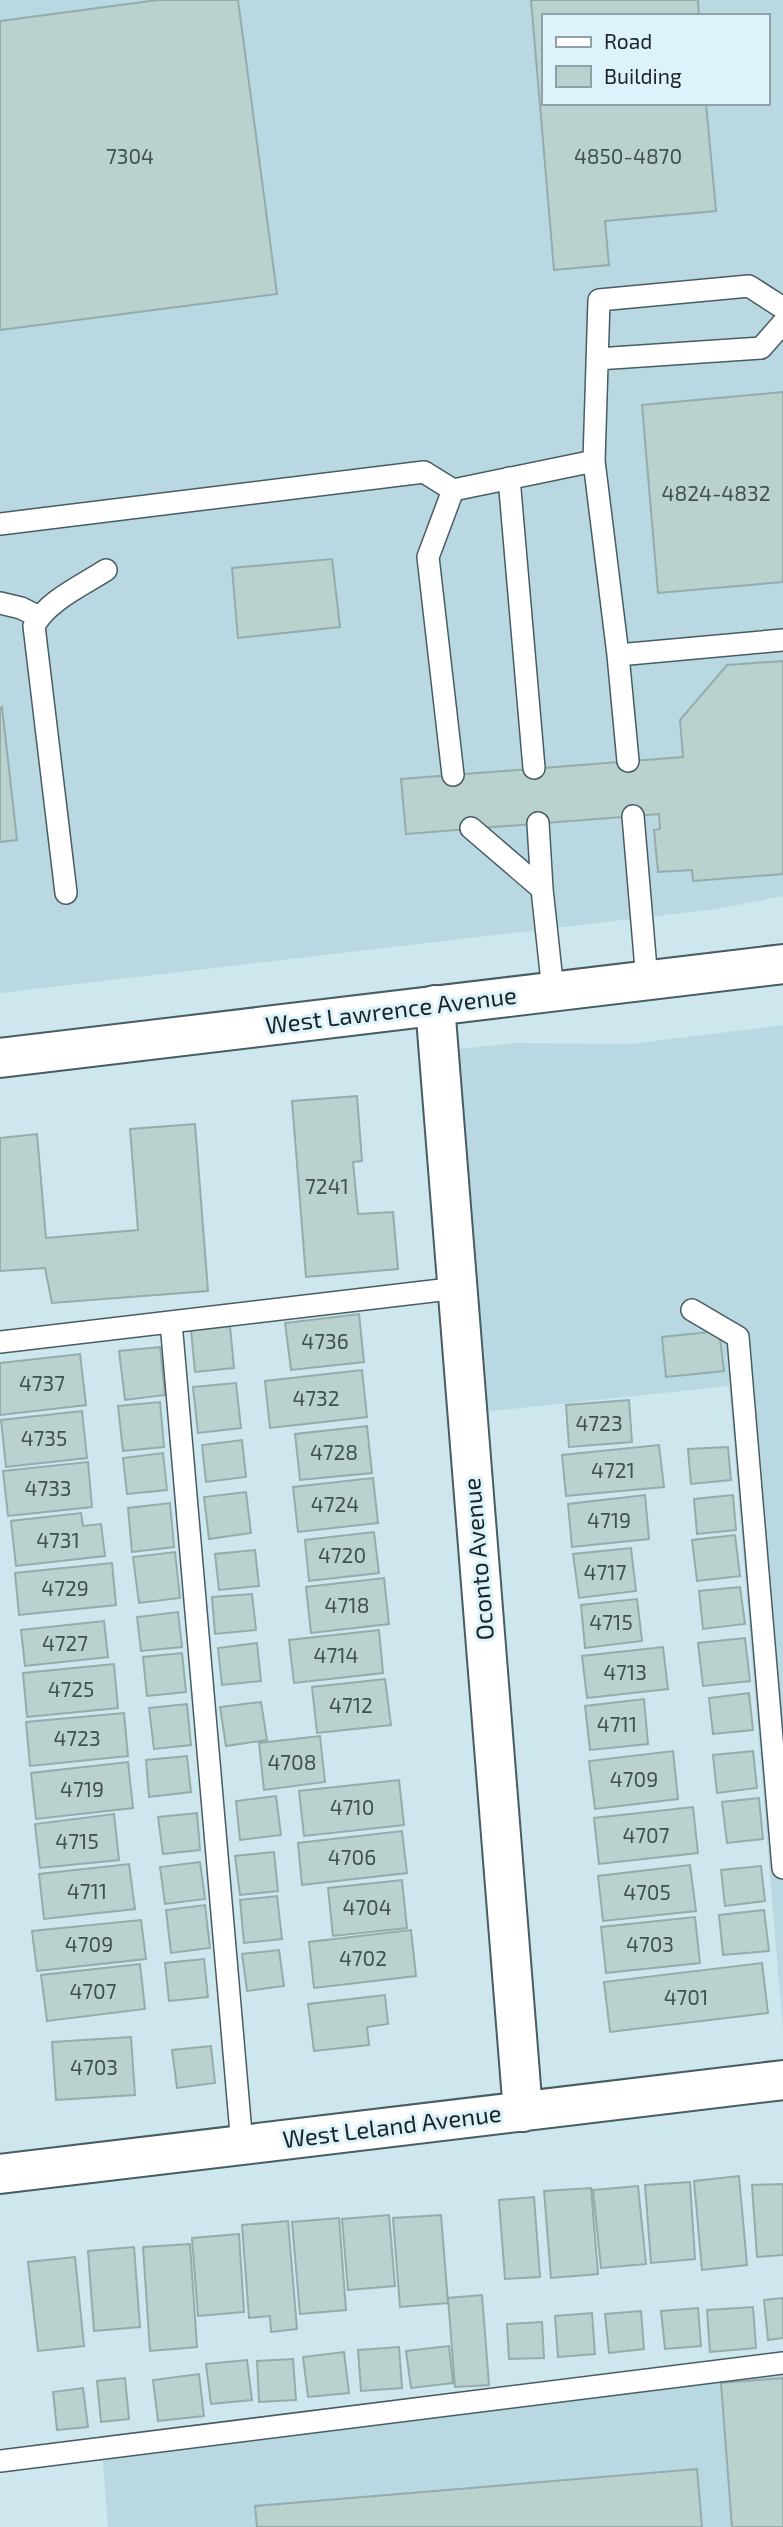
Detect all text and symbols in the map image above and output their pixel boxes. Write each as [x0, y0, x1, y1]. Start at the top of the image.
legend [542, 14, 769, 105]
text: Road [604, 28, 652, 53]
text: Building [604, 63, 682, 88]
house number: 7304 [106, 143, 154, 168]
house number: 4850-4870 [574, 143, 682, 168]
house number: 4824-4832 [662, 480, 770, 505]
street label: West Lawrence Avenue [264, 980, 518, 1039]
house number: 7241 [305, 1173, 349, 1198]
house number: 4736 [301, 1328, 349, 1353]
house number: 4737 [19, 1370, 65, 1395]
house number: 4732 [292, 1385, 340, 1410]
house number: 4723 [575, 1410, 623, 1435]
house number: 4735 [21, 1425, 67, 1450]
house number: 4728 [310, 1439, 358, 1464]
house number: 4721 [591, 1457, 635, 1482]
house number: 4733 [24, 1475, 72, 1500]
street label: Oconto Avenue [456, 1477, 499, 1642]
house number: 4724 [311, 1491, 359, 1516]
house number: 4719 [587, 1507, 631, 1532]
house number: 4731 [36, 1527, 80, 1552]
house number: 4720 [318, 1542, 366, 1567]
house number: 4717 [584, 1559, 627, 1584]
house number: 4729 [41, 1575, 89, 1600]
house number: 4718 [325, 1592, 369, 1617]
house number: 4715 [589, 1609, 633, 1634]
house number: 4727 [42, 1630, 88, 1655]
house number: 4714 [314, 1642, 358, 1667]
house number: 4713 [603, 1659, 647, 1684]
house number: 4725 [48, 1676, 94, 1701]
house number: 4712 [329, 1692, 373, 1717]
house number: 4711 [597, 1711, 637, 1736]
house number: 4723 [53, 1725, 101, 1750]
house number: 4708 [267, 1749, 317, 1774]
house number: 4709 [610, 1766, 658, 1791]
house number: 4719 [60, 1776, 104, 1801]
house number: 4710 [330, 1794, 374, 1819]
house number: 4707 [622, 1822, 670, 1847]
house number: 4715 [55, 1828, 99, 1853]
house number: 4706 [328, 1844, 376, 1869]
house number: 4711 [67, 1878, 107, 1903]
house number: 4705 [623, 1879, 671, 1904]
house number: 4704 [342, 1894, 392, 1919]
house number: 4709 [65, 1931, 113, 1956]
house number: 4703 [626, 1931, 674, 1956]
house number: 4702 [339, 1945, 387, 1970]
house number: 4707 [69, 1978, 117, 2003]
house number: 4701 [664, 1984, 708, 2009]
house number: 4703 [70, 2054, 118, 2079]
street label: West Leland Avenue [281, 2098, 503, 2153]

